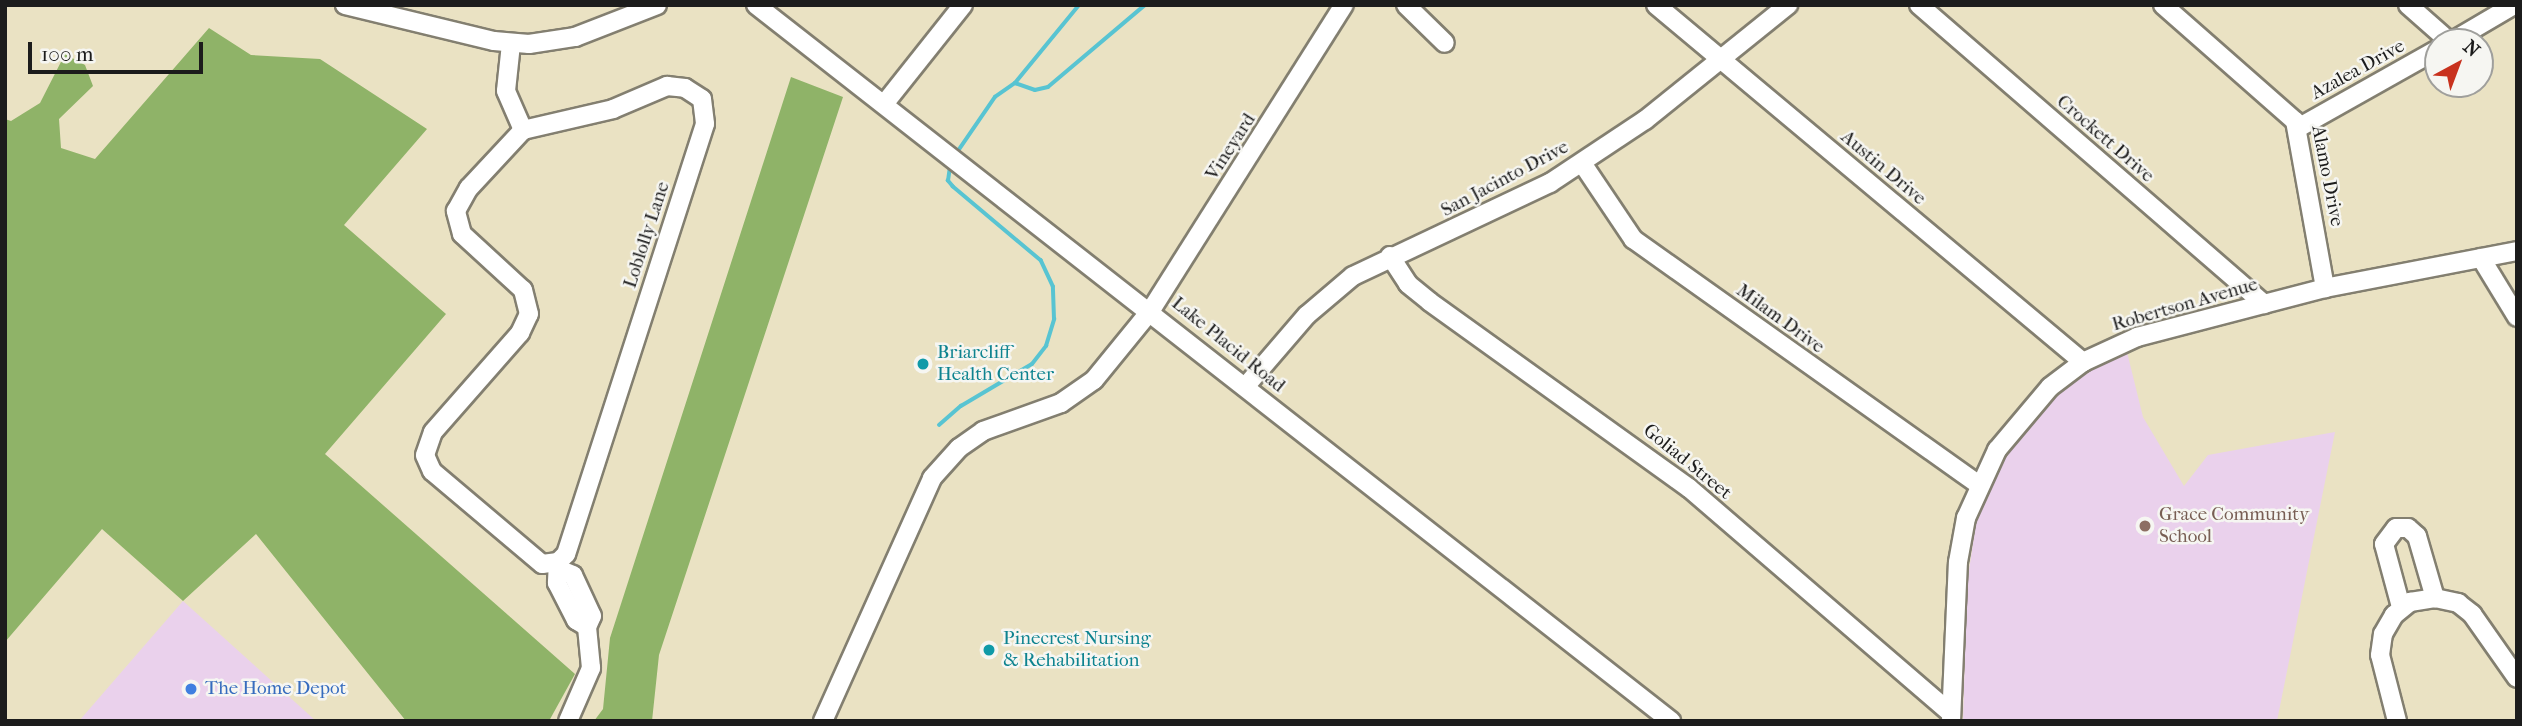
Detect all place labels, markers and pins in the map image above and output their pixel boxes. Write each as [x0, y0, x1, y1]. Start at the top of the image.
place label: Briarcliff Health Center [937, 342, 1054, 386]
marker: Briarcliff Health Center [915, 356, 931, 372]
place label: Grace Community School [2159, 504, 2309, 548]
marker: Grace Community School [2137, 518, 2153, 534]
place label: Pinecrest Nursing & Rehabilitation [1003, 628, 1151, 672]
marker: Pinecrest Nursing & Rehabilitation [981, 642, 997, 658]
place label: The Home Depot [205, 678, 346, 700]
marker: The Home Depot [183, 681, 199, 697]

